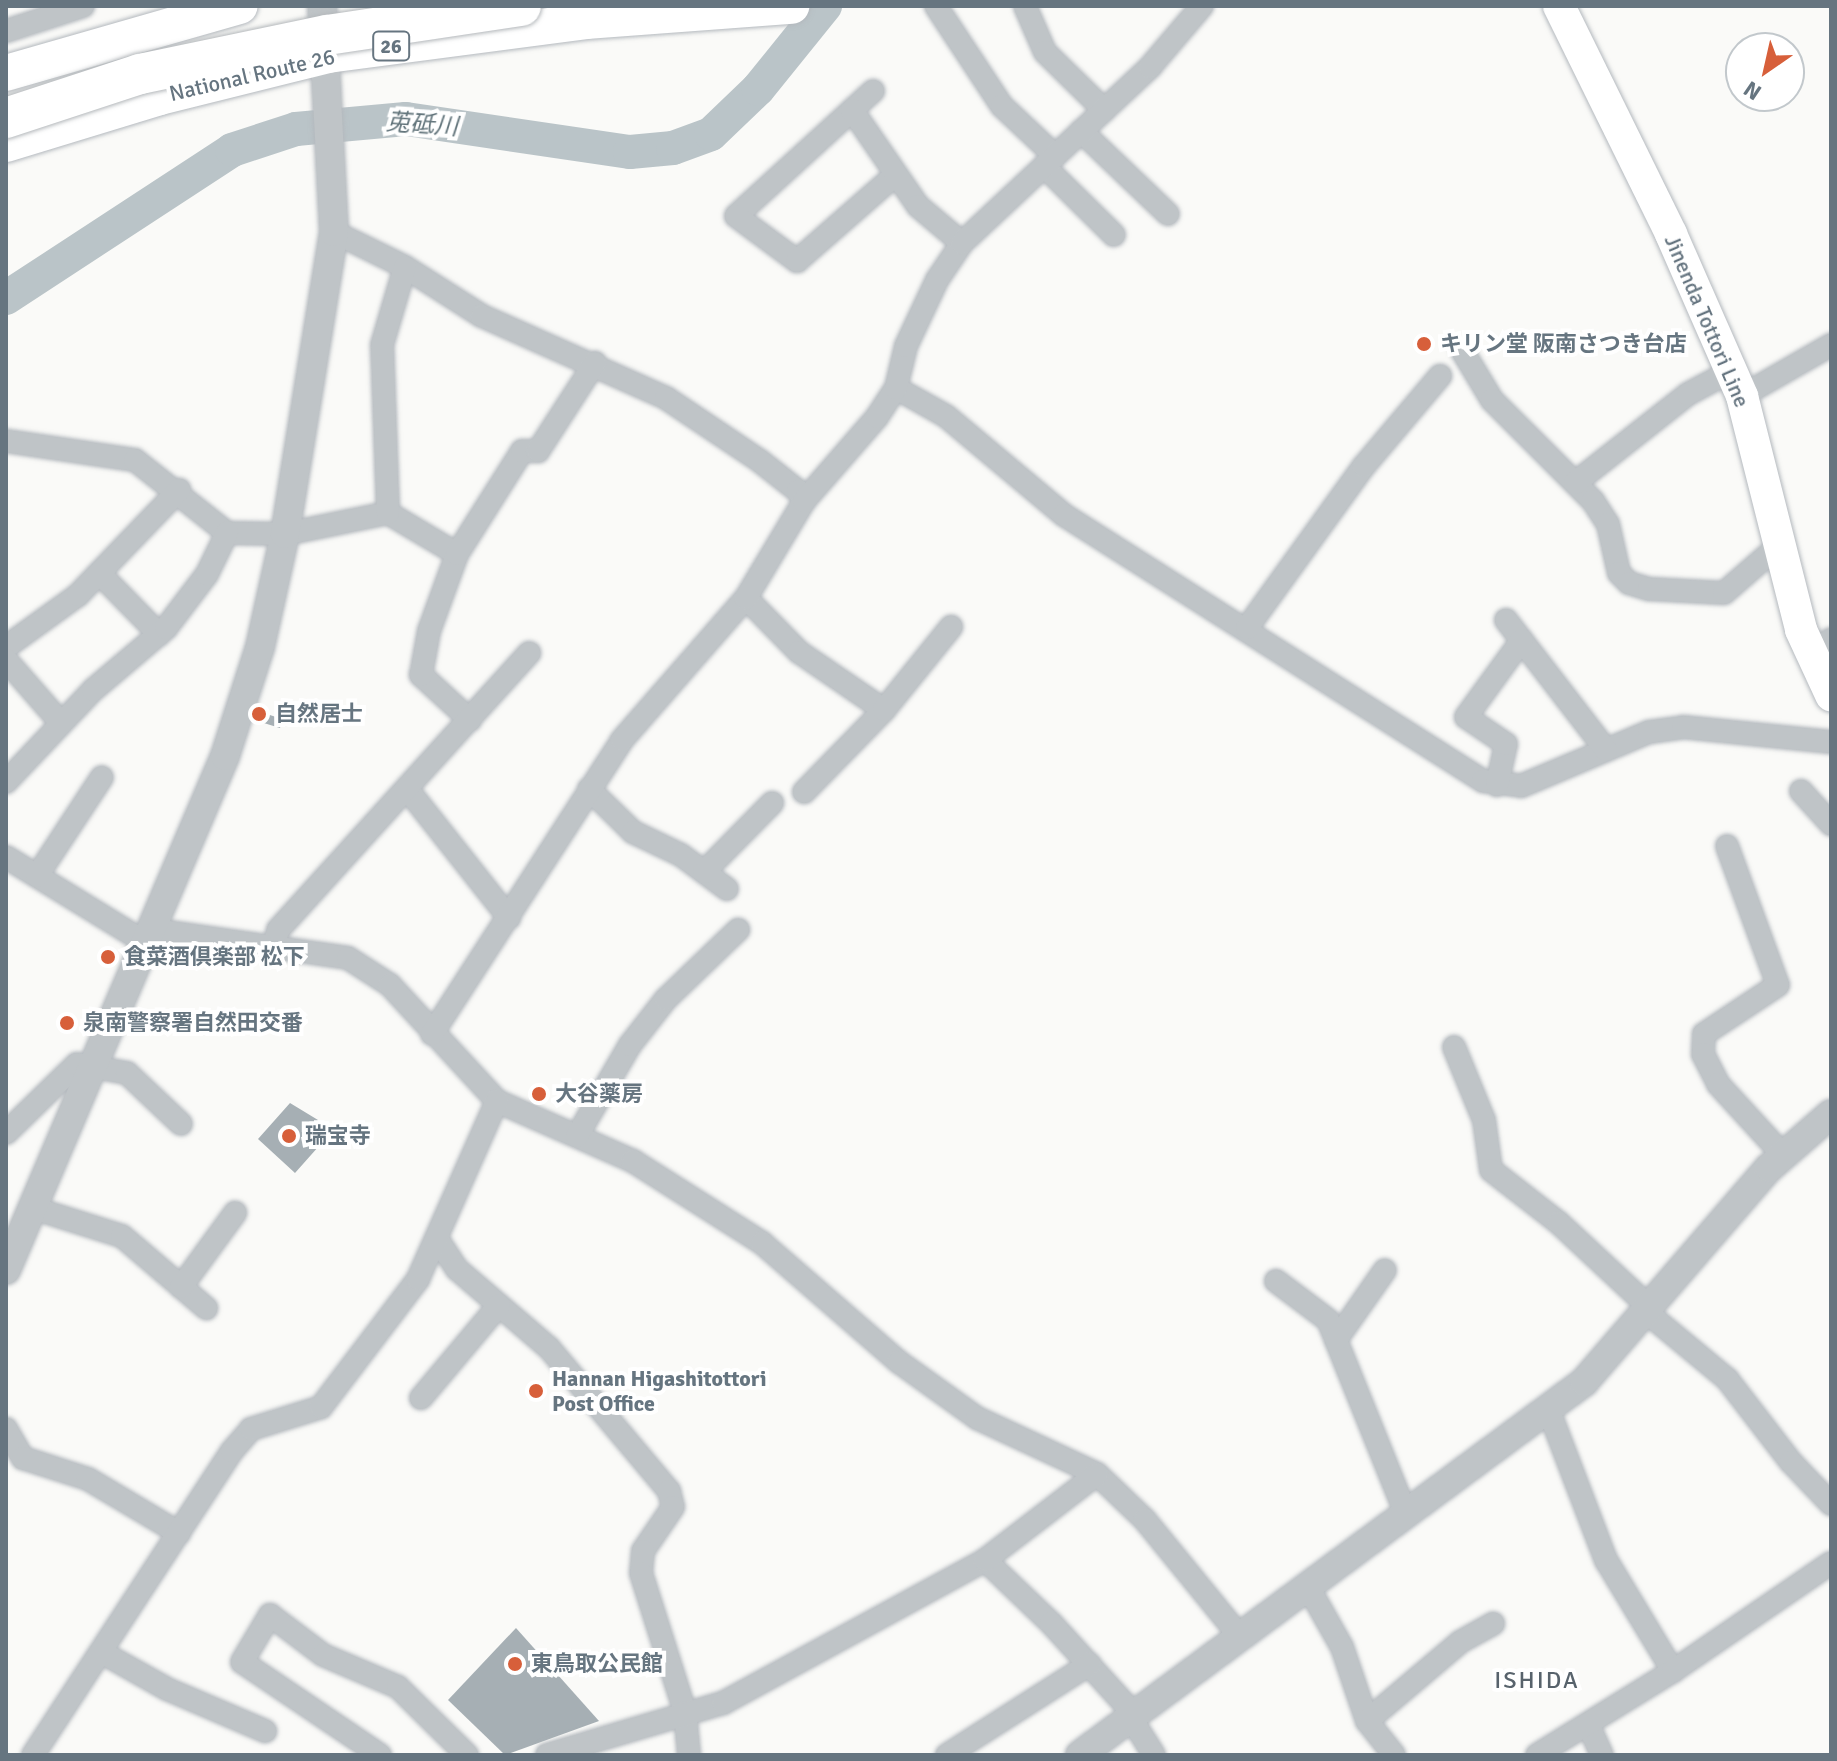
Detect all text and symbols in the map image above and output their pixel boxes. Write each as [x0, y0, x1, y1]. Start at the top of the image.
road number: 26 [371, 30, 411, 62]
north arrow [1725, 32, 1805, 112]
street label: National Route 26 [167, 43, 337, 107]
text: N [1739, 75, 1766, 106]
water label: 莵砥川 [385, 108, 459, 142]
street label: Jinenda Tottori Line [1659, 231, 1755, 411]
place label: キリン堂 阪南さつき台店 [1440, 331, 1687, 357]
marker: キリン堂 阪南さつき台店 [1415, 335, 1433, 353]
place label: 自然居士 [275, 701, 363, 727]
marker: 自然居士 [250, 705, 268, 723]
place label: 食菜酒倶楽部 松下 [124, 944, 305, 970]
marker: 食菜酒倶楽部 松下 [99, 948, 117, 966]
place label: 泉南警察署自然田交番 [83, 1010, 303, 1036]
marker: 泉南警察署自然田交番 [58, 1014, 76, 1032]
place label: 大谷薬房 [555, 1081, 643, 1107]
marker: 大谷薬房 [530, 1085, 548, 1103]
place label: 瑞宝寺 [305, 1123, 371, 1149]
marker: 瑞宝寺 [280, 1127, 298, 1145]
place label: Hannan Higashitottori Post Office [552, 1365, 767, 1416]
marker: Hannan Higashitottori Post Office [527, 1382, 545, 1400]
place label: 東鳥取公民館 [531, 1651, 663, 1677]
marker: 東鳥取公民館 [506, 1655, 524, 1673]
district label: ISHIDA [1494, 1667, 1580, 1695]

